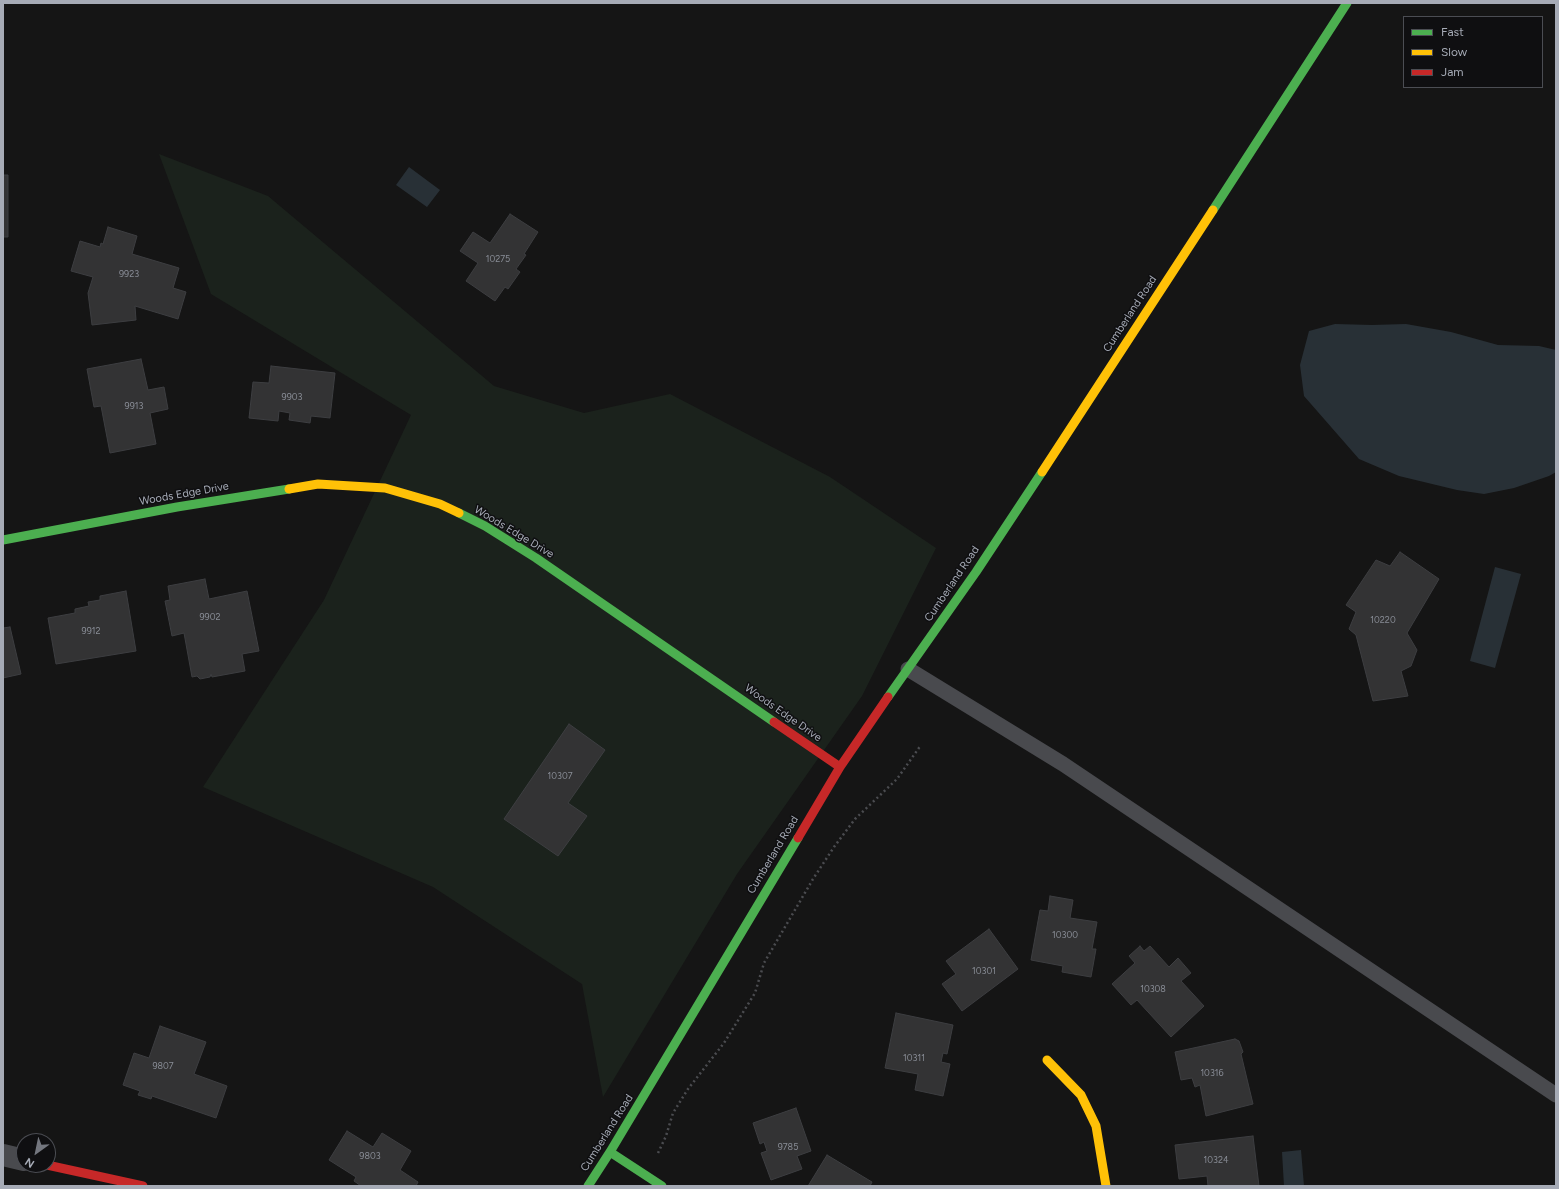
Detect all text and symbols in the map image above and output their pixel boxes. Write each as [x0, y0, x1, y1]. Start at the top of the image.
legend [1403, 16, 1543, 88]
text: Fast [1441, 25, 1464, 39]
text: Slow [1441, 45, 1467, 59]
text: Jam [1441, 65, 1464, 79]
house number: 10275 [486, 254, 510, 264]
house number: 9923 [119, 269, 139, 279]
street label: Cumberland Road [1100, 273, 1160, 355]
house number: 9903 [282, 392, 302, 402]
house number: 9913 [125, 401, 143, 411]
street label: Woods Edge Drive [138, 480, 230, 508]
street label: Woods Edge Drive [472, 503, 556, 561]
street label: Cumberland Road [922, 544, 982, 624]
house number: 9902 [200, 612, 220, 622]
house number: 10220 [1370, 615, 1396, 625]
house number: 9912 [82, 626, 100, 636]
street label: Woods Edge Drive [742, 682, 824, 744]
house number: 10307 [548, 771, 572, 781]
street label: Cumberland Road [745, 814, 801, 896]
house number: 10300 [1052, 930, 1078, 940]
house number: 10301 [972, 966, 996, 976]
house number: 10308 [1140, 984, 1166, 994]
house number: 10311 [903, 1053, 925, 1063]
house number: 9807 [152, 1061, 174, 1071]
house number: 10316 [1200, 1068, 1224, 1078]
street label: Cumberland Road [578, 1092, 636, 1174]
north arrow [16, 1133, 56, 1173]
house number: 9785 [778, 1142, 798, 1152]
house number: 9803 [359, 1151, 381, 1161]
text: N [23, 1155, 37, 1170]
house number: 10324 [1203, 1155, 1229, 1165]

